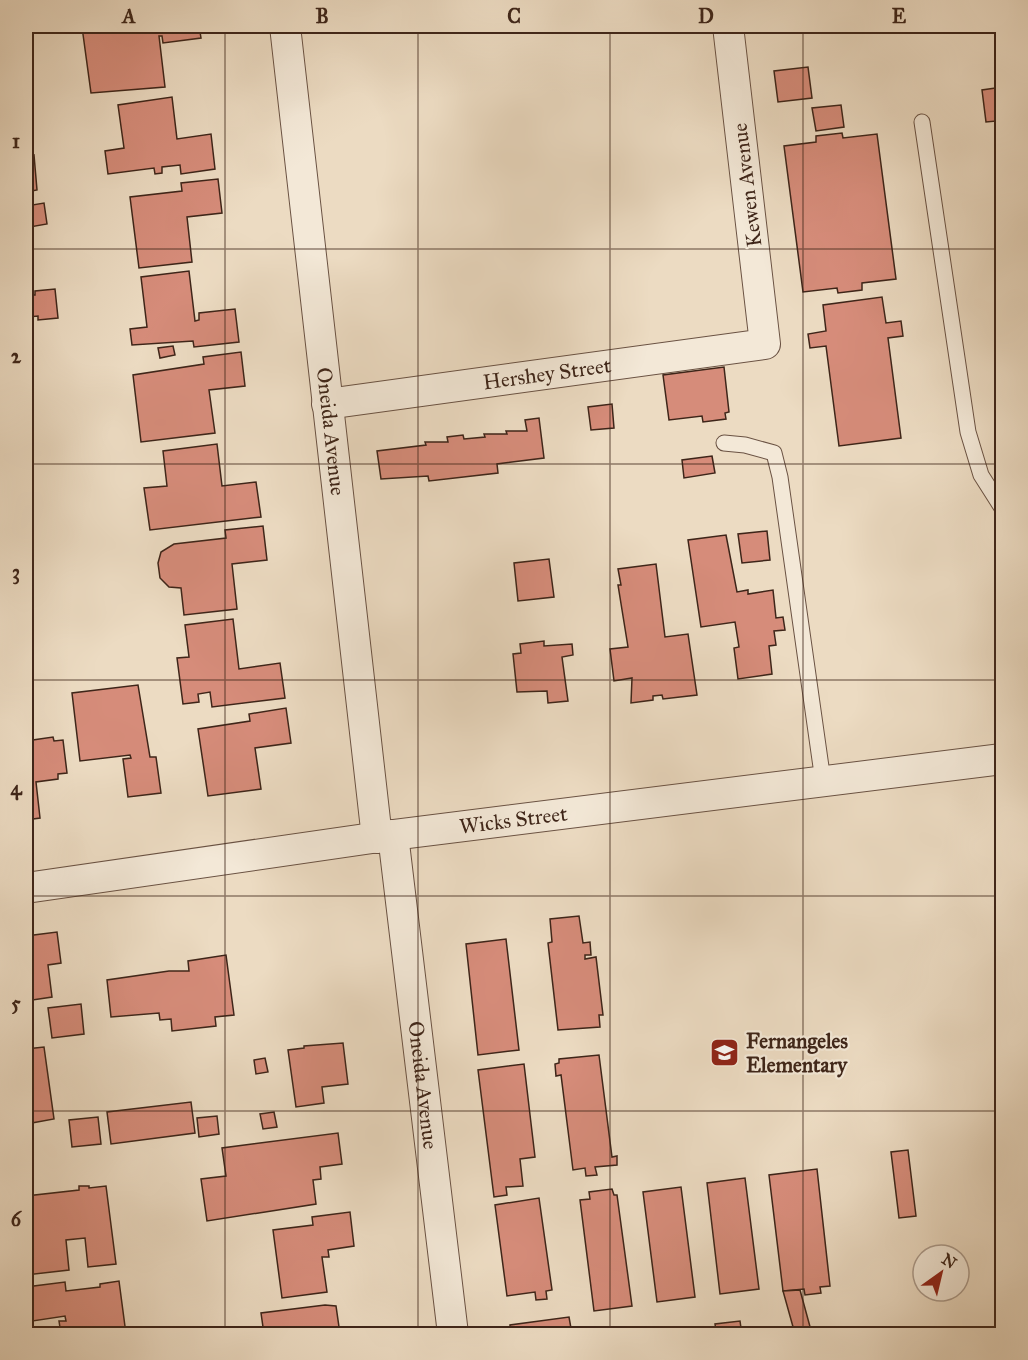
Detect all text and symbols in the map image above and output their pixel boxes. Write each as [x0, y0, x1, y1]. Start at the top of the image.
text: A [120, 4, 136, 28]
text: B [315, 4, 329, 28]
text: C [507, 4, 521, 28]
text: D [698, 4, 714, 28]
text: E [892, 4, 907, 28]
street label: Kewen Avenue [726, 121, 767, 248]
text: 1 [12, 129, 20, 153]
text: 2 [11, 344, 22, 368]
street label: Hershey Street [481, 352, 613, 396]
street label: Oneida Avenue [311, 366, 351, 497]
text: 3 [12, 560, 20, 585]
text: 4 [10, 776, 22, 801]
street label: Wicks Street [458, 800, 569, 840]
text: 5 [11, 991, 21, 1015]
street label: Oneida Avenue [402, 1020, 444, 1151]
place label: Fernangeles Elementary [746, 1028, 848, 1078]
school or university icon: Fernangeles Elementary [709, 1037, 741, 1069]
text: 6 [11, 1207, 23, 1231]
north arrow [911, 1243, 971, 1303]
text: N [938, 1249, 960, 1273]

